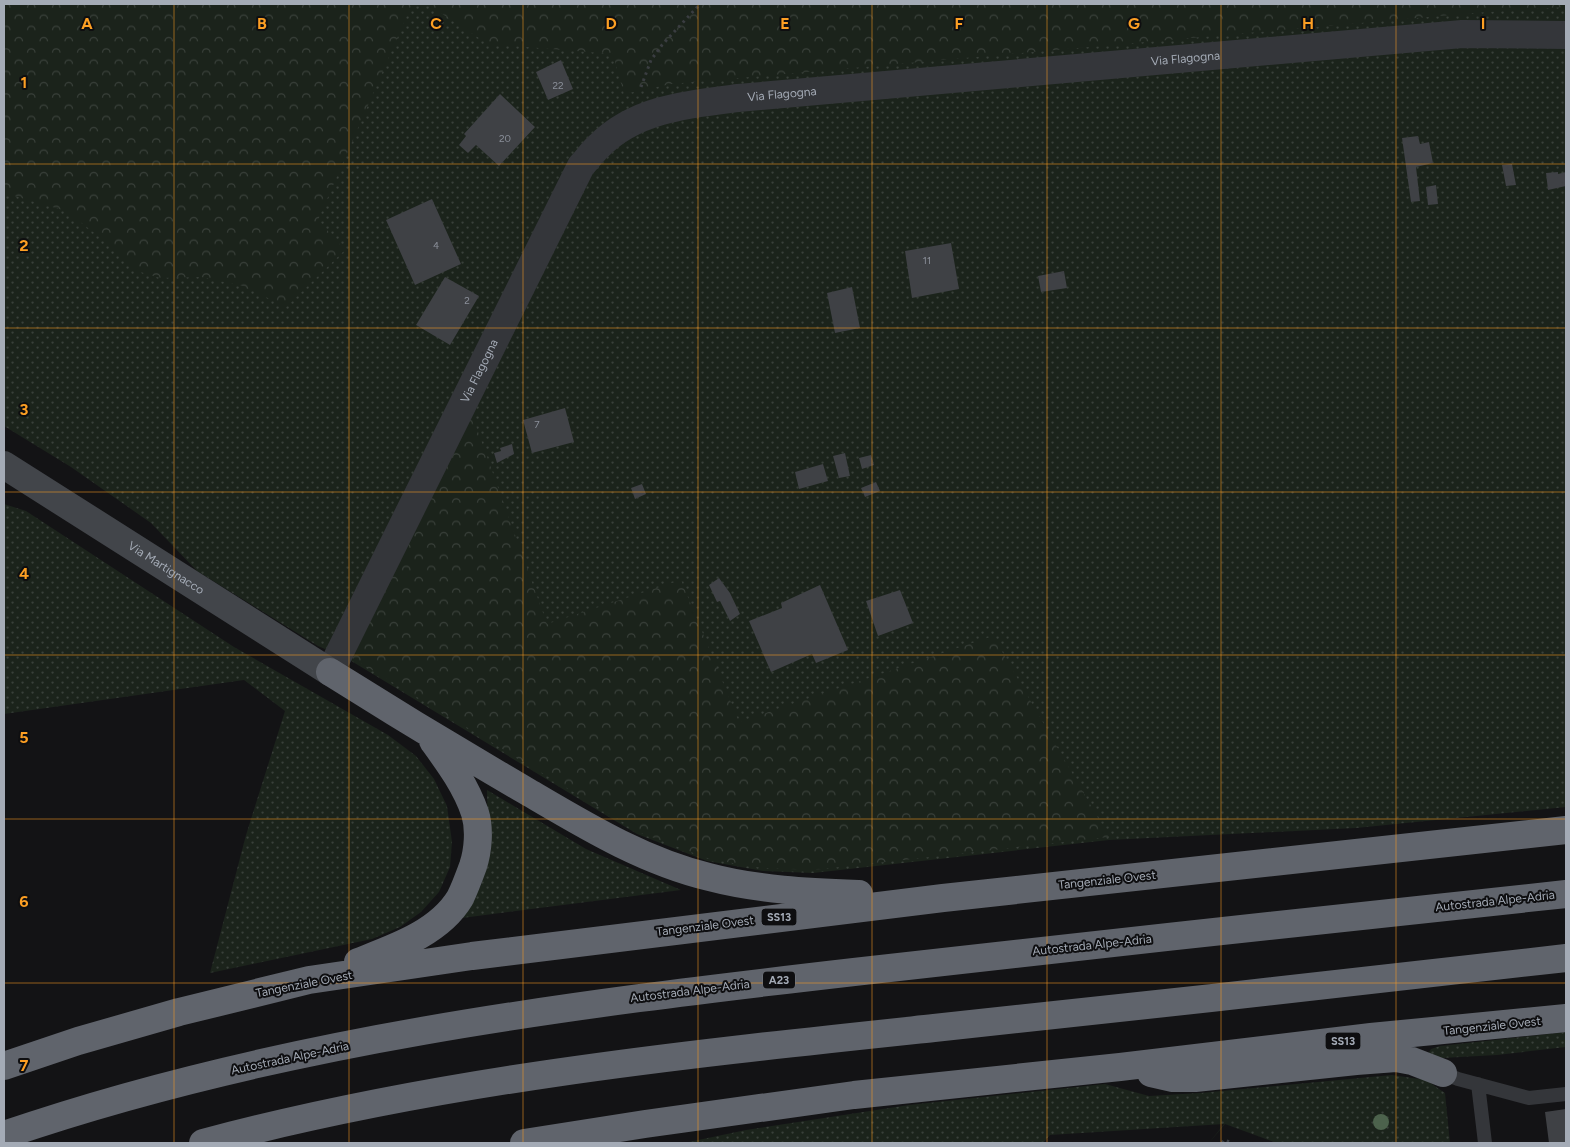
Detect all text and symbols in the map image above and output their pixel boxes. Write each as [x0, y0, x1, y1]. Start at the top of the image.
text: A [81, 14, 93, 33]
text: B [257, 14, 267, 33]
text: C [430, 14, 442, 33]
text: D [605, 14, 617, 33]
text: E [780, 14, 790, 33]
text: F [955, 14, 964, 33]
text: G [1128, 14, 1140, 33]
text: H [1302, 14, 1314, 33]
text: I [1481, 14, 1485, 33]
street label: Via Flagogna [1150, 48, 1221, 68]
text: 1 [21, 73, 27, 92]
house number: 22 [552, 79, 564, 92]
street label: Via Flagogna [747, 84, 817, 104]
house number: 20 [499, 132, 511, 145]
text: 2 [19, 236, 29, 255]
house number: 4 [433, 239, 439, 252]
house number: 11 [923, 254, 931, 267]
house number: 2 [464, 294, 470, 307]
street label: Via Flagogna [458, 337, 501, 405]
text: 3 [20, 400, 29, 419]
house number: 7 [534, 418, 540, 431]
street label: Via Martignacco [125, 538, 207, 597]
text: 4 [19, 564, 29, 583]
text: 5 [19, 728, 29, 747]
street label: Tangenziale Ovest [1058, 868, 1157, 892]
street label: Autostrada Alpe-Adria [1435, 888, 1555, 914]
text: 6 [19, 892, 29, 911]
road number: SS13 [762, 909, 796, 926]
street label: Tangenziale Ovest [655, 913, 755, 939]
street label: Autostrada Alpe-Adria [1032, 932, 1152, 958]
street label: Tangenziale Ovest [255, 968, 354, 1000]
road number: A23 [763, 972, 795, 988]
street label: Autostrada Alpe-Adria [630, 977, 750, 1005]
street label: Tangenziale Ovest [1443, 1014, 1542, 1038]
road number: SS13 [1326, 1032, 1360, 1050]
street label: Autostrada Alpe-Adria [230, 1039, 350, 1077]
text: 7 [20, 1056, 29, 1075]

